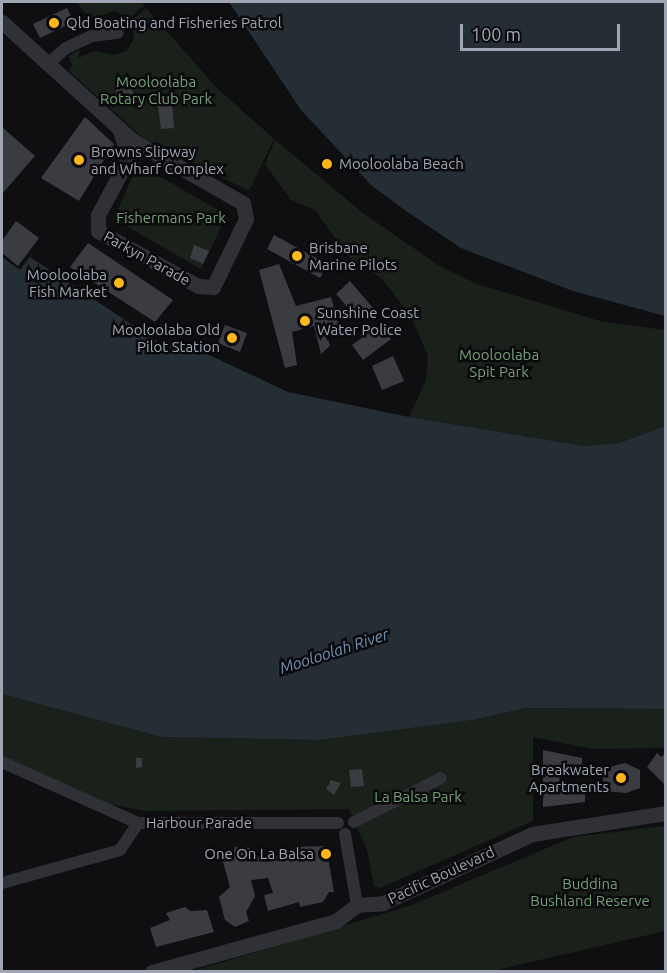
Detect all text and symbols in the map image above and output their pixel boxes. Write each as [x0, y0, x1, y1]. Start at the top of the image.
scale bar [463, 12, 624, 50]
place label: Qld Boating and Fisheries Patrol [66, 14, 282, 32]
marker: Qld Boating and Fisheries Patrol [47, 16, 61, 30]
text: 100 m [471, 24, 521, 44]
park label: Mooloolaba Rotary Club Park [100, 72, 212, 107]
place label: Browns Slipway and Wharf Complex [91, 142, 224, 177]
marker: Browns Slipway and Wharf Complex [72, 153, 86, 167]
place label: Mooloolaba Beach [339, 155, 464, 173]
marker: Mooloolaba Beach [320, 157, 334, 171]
park label: Fishermans Park [116, 209, 226, 227]
street label: Parkyn Parade [101, 227, 193, 289]
place label: Brisbane Marine Pilots [309, 238, 397, 273]
marker: Brisbane Marine Pilots [290, 249, 304, 263]
place label: Mooloolaba Fish Market [27, 265, 107, 300]
marker: Mooloolaba Fish Market [112, 276, 126, 290]
place label: Sunshine Coast Water Police [317, 303, 419, 338]
marker: Sunshine Coast Water Police [298, 314, 312, 328]
place label: Mooloolaba Old Pilot Station [112, 320, 220, 355]
marker: Mooloolaba Old Pilot Station [225, 331, 239, 345]
park label: Mooloolaba Spit Park [459, 345, 539, 380]
water label: Mooloolah River [277, 624, 391, 678]
place label: Breakwater Apartments [529, 760, 609, 795]
marker: Breakwater Apartments [614, 771, 628, 785]
park label: La Balsa Park [374, 788, 462, 806]
street label: Harbour Parade [146, 814, 252, 832]
street label: Pacific Boulevard [385, 842, 497, 908]
place label: One On La Balsa [204, 845, 314, 863]
marker: One On La Balsa [319, 847, 333, 861]
park label: Buddina Bushland Reserve [530, 874, 650, 909]

